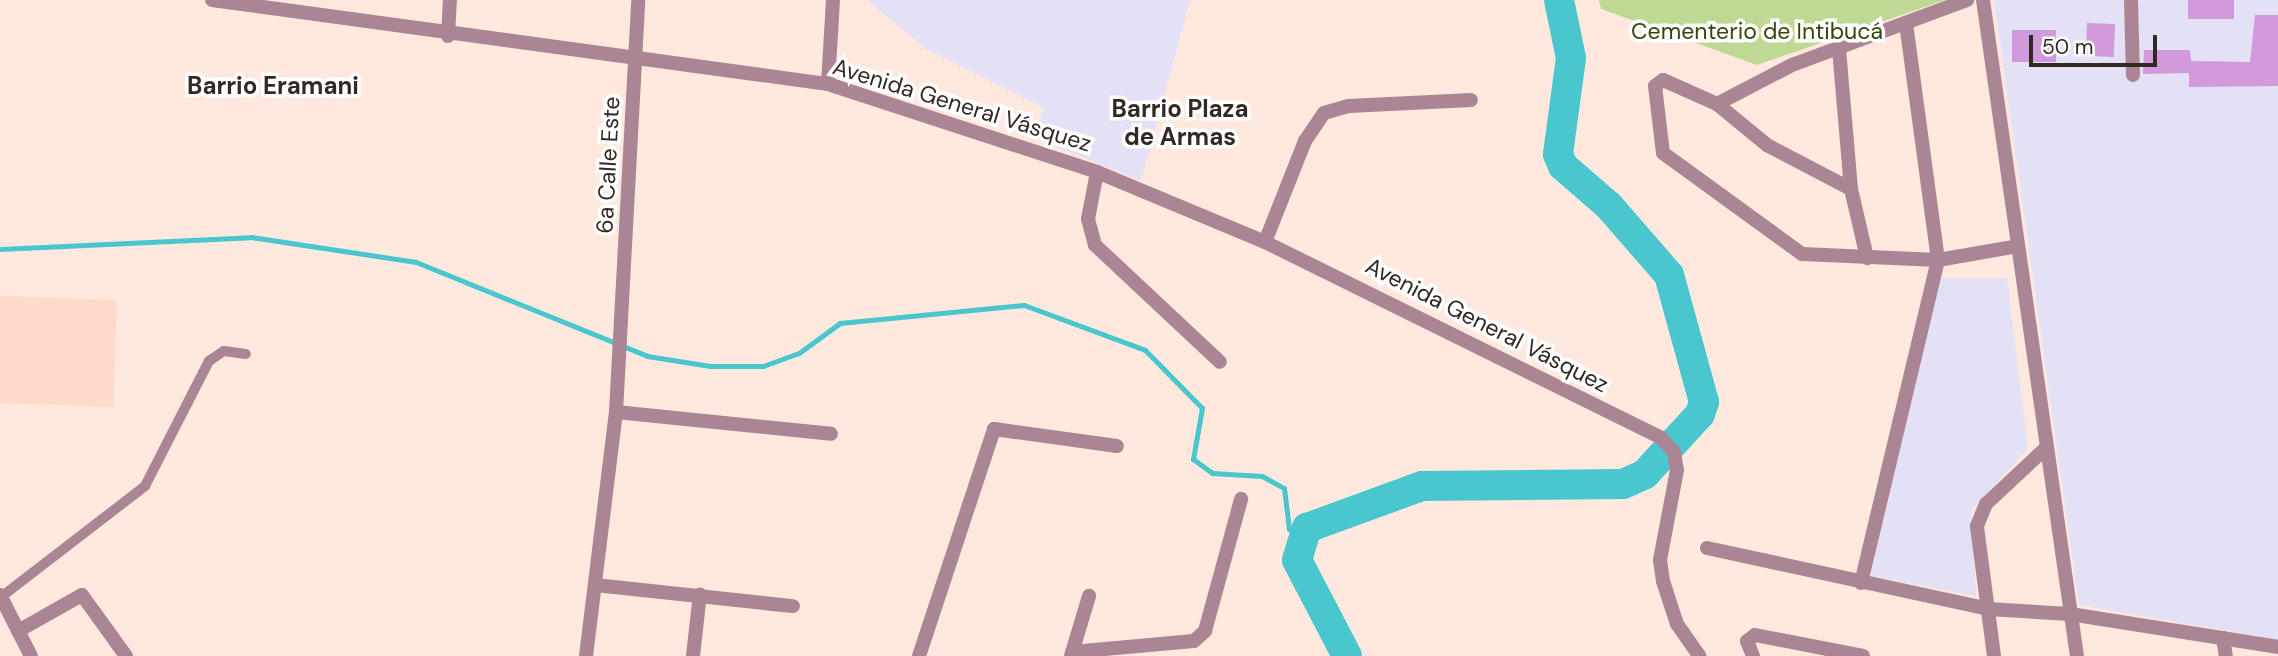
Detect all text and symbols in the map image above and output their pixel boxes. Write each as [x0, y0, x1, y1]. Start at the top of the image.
park label: Cementerio de Intibucá [1631, 17, 1883, 45]
scale bar [2033, 21, 2161, 65]
text: 50 m [2042, 33, 2093, 61]
street label: Avenida General Vásquez [829, 52, 1095, 158]
district label: Barrio Eramani [187, 72, 359, 100]
district label: Barrio Plaza de Armas [1112, 95, 1248, 151]
street label: 6a Calle Este [591, 96, 625, 234]
street label: Avenida General Vásquez [1361, 252, 1613, 398]

